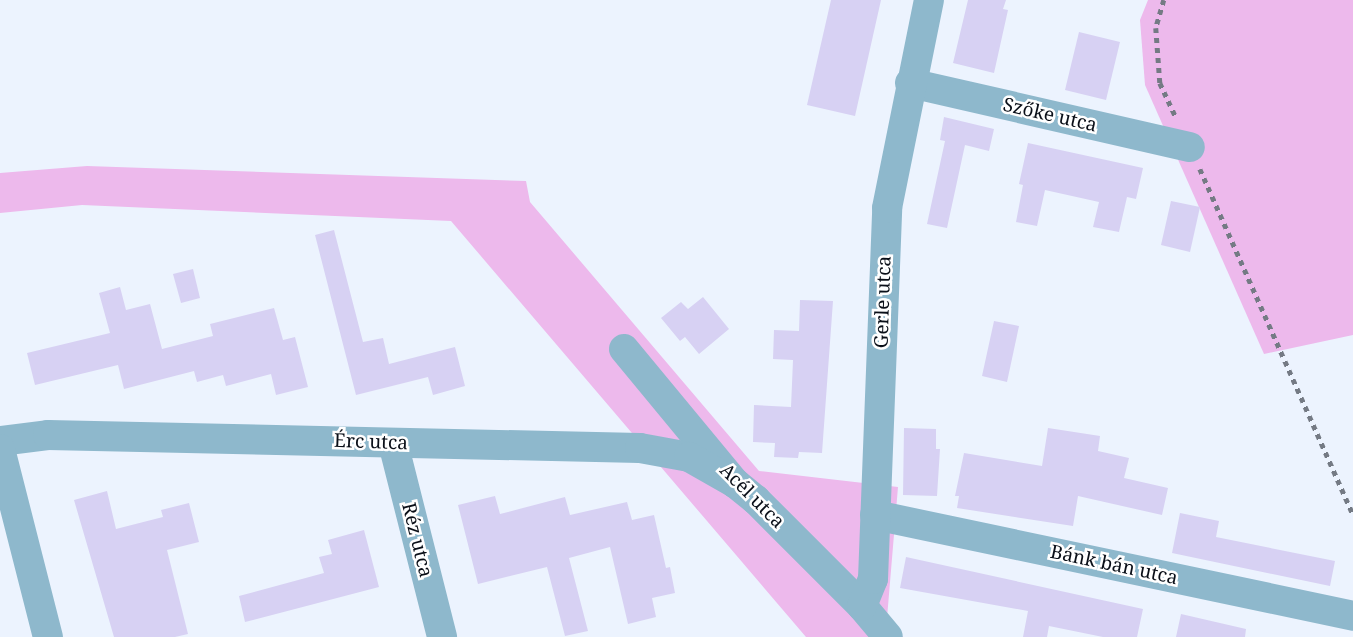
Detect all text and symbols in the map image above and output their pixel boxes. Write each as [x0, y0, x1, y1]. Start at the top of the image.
street label: Szőke utca [1001, 93, 1099, 137]
street label: Gerle utca [870, 255, 896, 349]
street label: Érc utca [334, 429, 408, 455]
street label: Acél utca [715, 459, 789, 533]
street label: Réz utca [397, 500, 437, 580]
street label: Bánk bán utca [1048, 540, 1180, 590]

